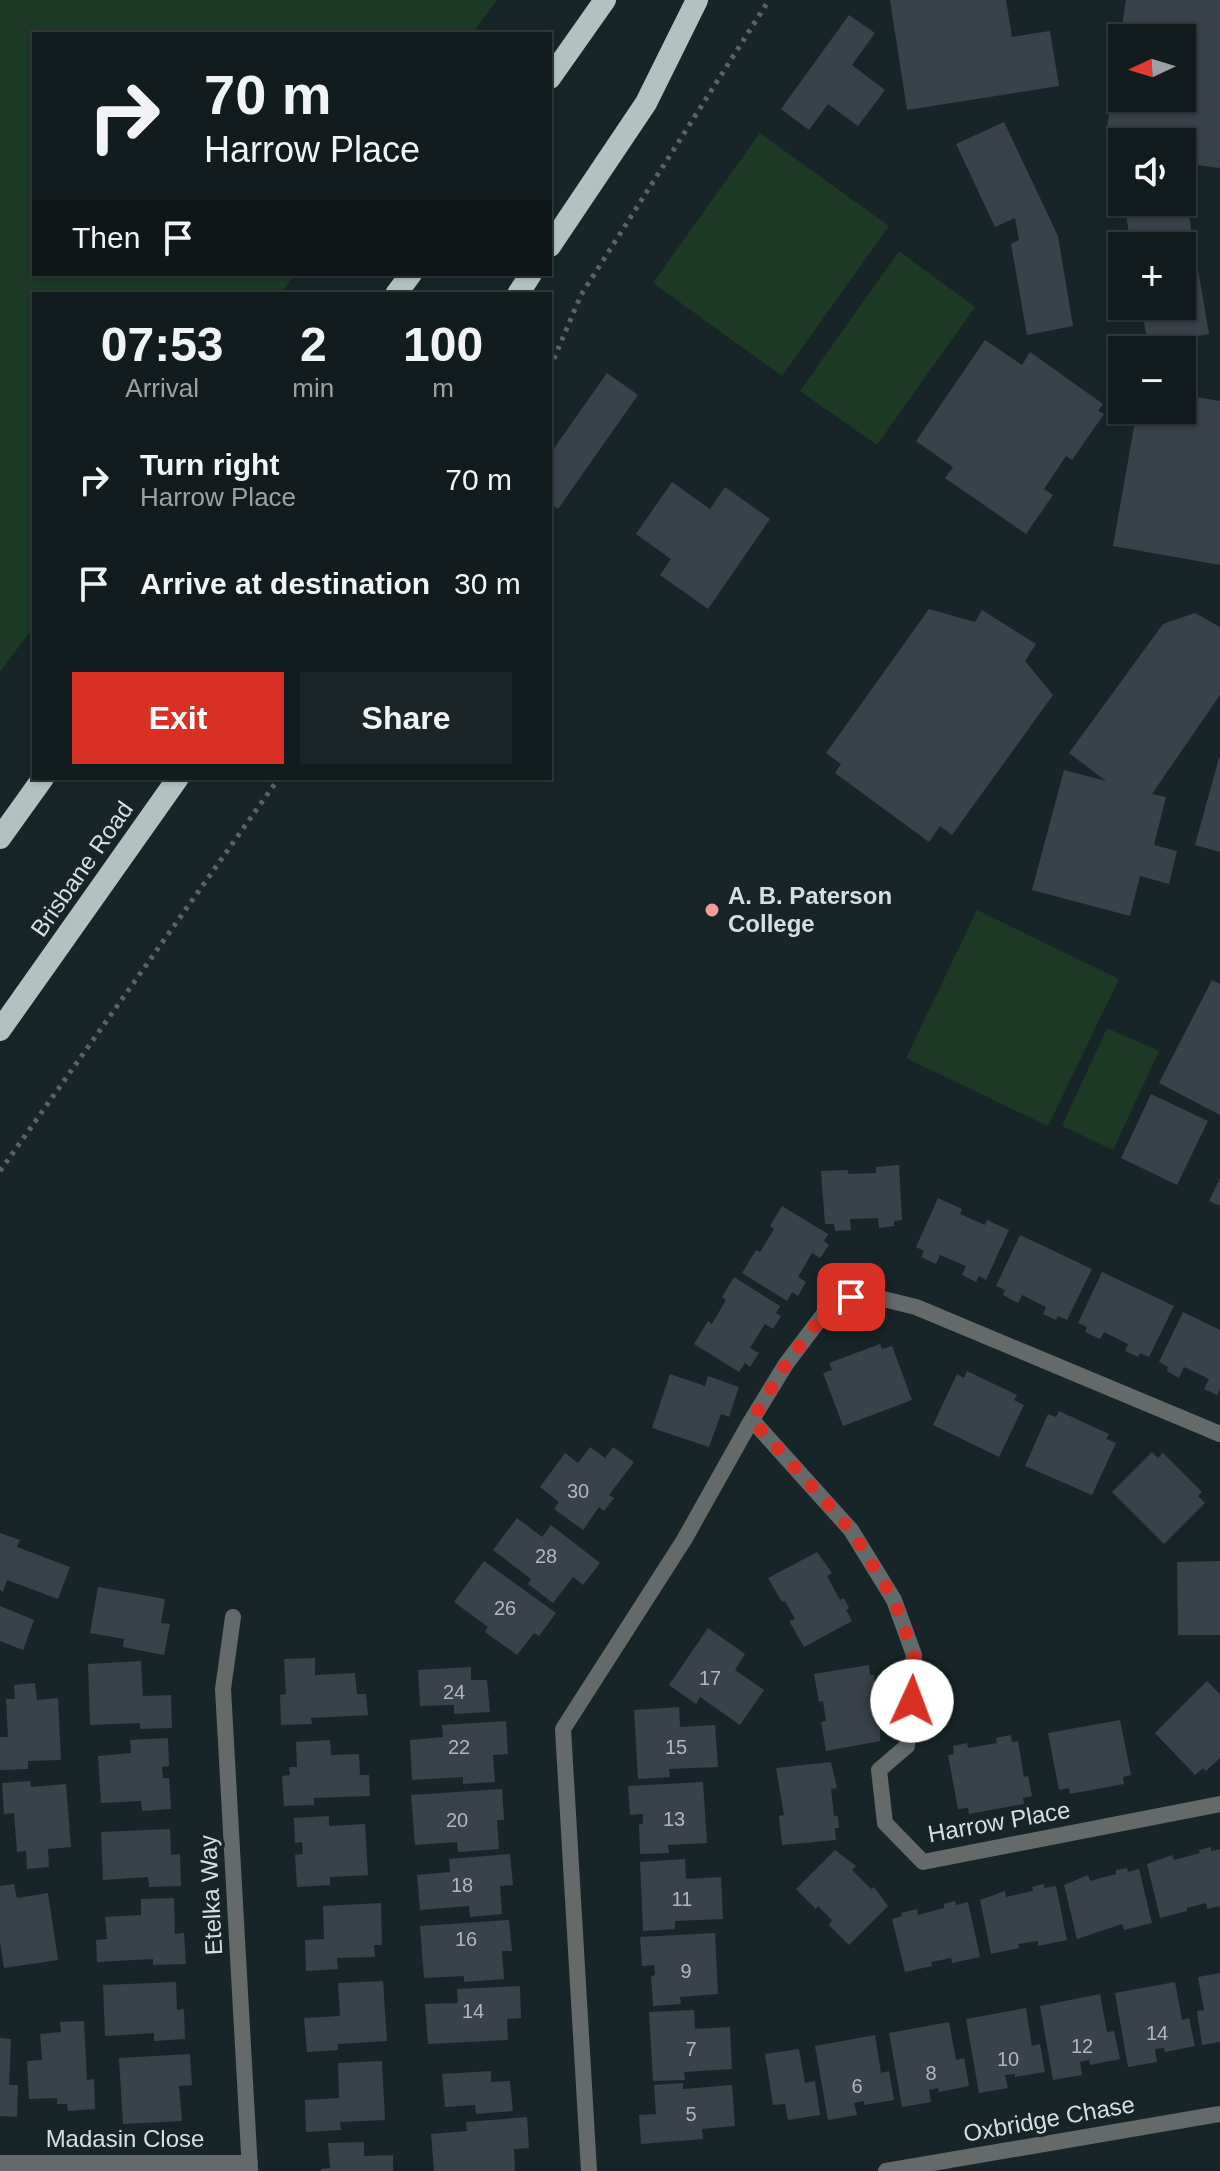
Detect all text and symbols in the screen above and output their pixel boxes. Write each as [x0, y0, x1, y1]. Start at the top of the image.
north arrow [1108, 24, 1196, 112]
map controls [1108, 24, 1196, 424]
text: 70 m [204, 63, 332, 126]
icon: right [72, 64, 176, 168]
button: sound [1108, 128, 1196, 216]
text: Harrow Place [204, 129, 420, 170]
icon: arrive [156, 216, 200, 260]
text: Then [72, 221, 140, 254]
button: + [1108, 232, 1196, 320]
text: 07:53 [101, 318, 224, 371]
text: 2 [300, 318, 327, 371]
text: 100 [403, 318, 483, 371]
button: − [1108, 336, 1196, 424]
text: Arrival [125, 373, 199, 403]
text: min [292, 373, 334, 403]
text: m [432, 373, 454, 403]
text: Turn right [140, 448, 279, 481]
icon: right [72, 458, 116, 502]
text: 70 m [445, 463, 512, 496]
text: Harrow Place [140, 482, 296, 512]
icon: arrive [72, 562, 116, 606]
text: Arrive at destination [140, 567, 430, 600]
text: 30 m [454, 567, 521, 600]
button: Exit [72, 672, 284, 764]
button: Share [300, 672, 512, 764]
street label: Brisbane Road [25, 796, 138, 941]
place label: A. B. Paterson College [728, 882, 892, 937]
marker: A. B. Paterson College [703, 901, 721, 919]
pin [817, 1263, 885, 1331]
icon: arrive [829, 1275, 873, 1319]
house number: 30 [567, 1480, 589, 1502]
house number: 28 [535, 1545, 557, 1567]
house number: 26 [494, 1597, 516, 1619]
position arrow [870, 1659, 954, 1743]
house number: 17 [699, 1667, 721, 1689]
house number: 24 [443, 1681, 465, 1703]
house number: 22 [448, 1736, 470, 1758]
house number: 15 [665, 1736, 687, 1758]
street label: Harrow Place [926, 1796, 1072, 1847]
house number: 13 [663, 1808, 685, 1830]
house number: 20 [446, 1809, 468, 1831]
street label: Etelka Way [194, 1834, 227, 1956]
house number: 18 [451, 1874, 473, 1896]
house number: 11 [672, 1888, 692, 1910]
house number: 16 [455, 1928, 477, 1950]
house number: 9 [680, 1960, 692, 1982]
house number: 14 [462, 2000, 484, 2022]
house number: 14 [1146, 2022, 1168, 2044]
house number: 12 [1071, 2035, 1093, 2057]
house number: 7 [685, 2038, 697, 2060]
house number: 10 [997, 2048, 1019, 2070]
house number: 8 [925, 2062, 937, 2084]
house number: 6 [851, 2075, 863, 2097]
street label: Oxbridge Chase [961, 2090, 1137, 2147]
house number: 5 [685, 2103, 697, 2125]
street label: Madasin Close [46, 2125, 204, 2152]

